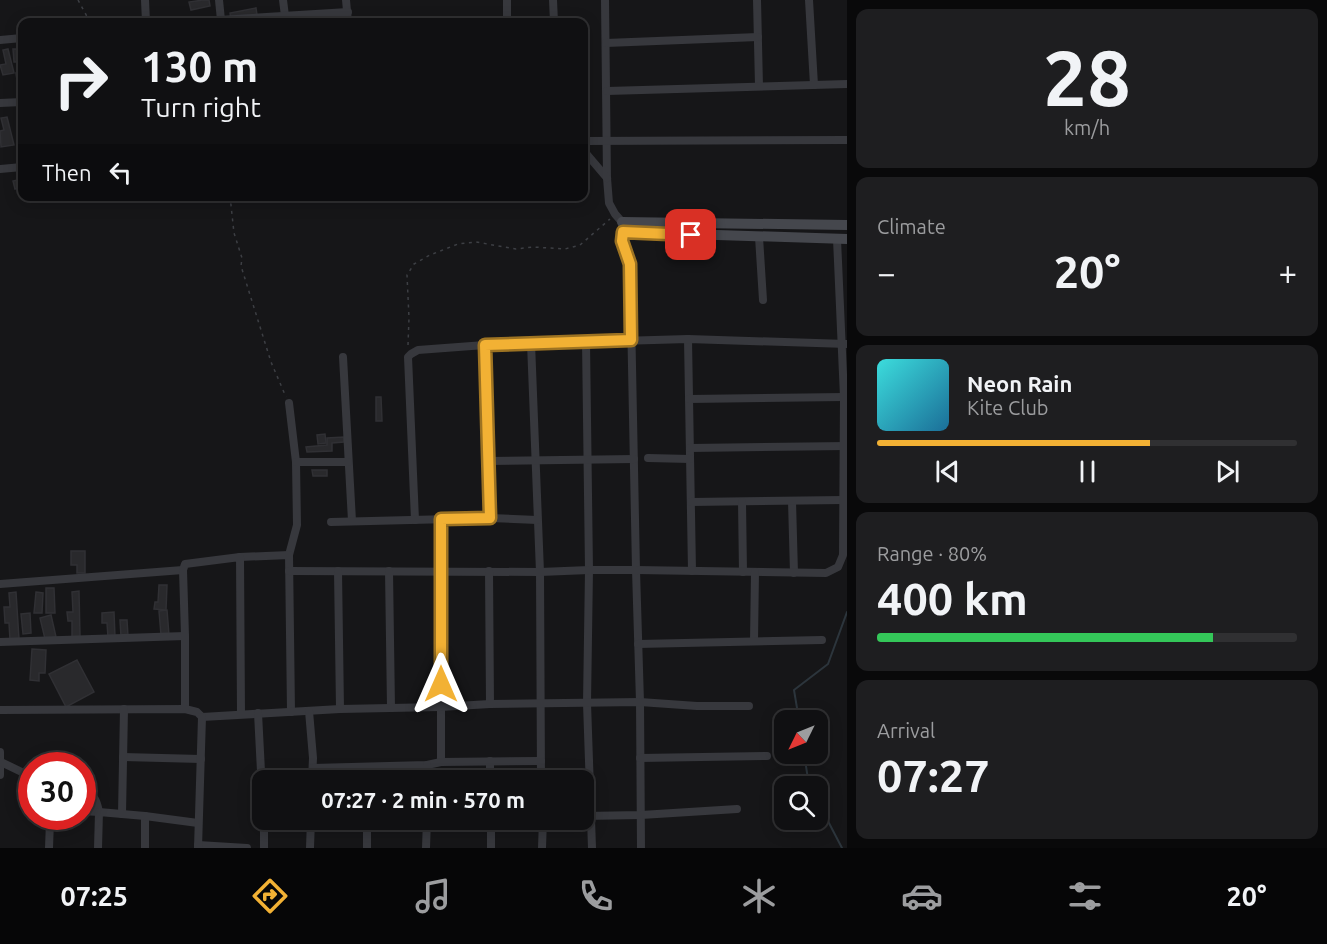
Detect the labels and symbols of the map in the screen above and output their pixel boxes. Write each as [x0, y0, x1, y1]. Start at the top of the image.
pin [665, 209, 716, 260]
position arrow [409, 652, 473, 716]
north arrow [774, 710, 828, 764]
speed limit sign: 30 [18, 752, 96, 830]

